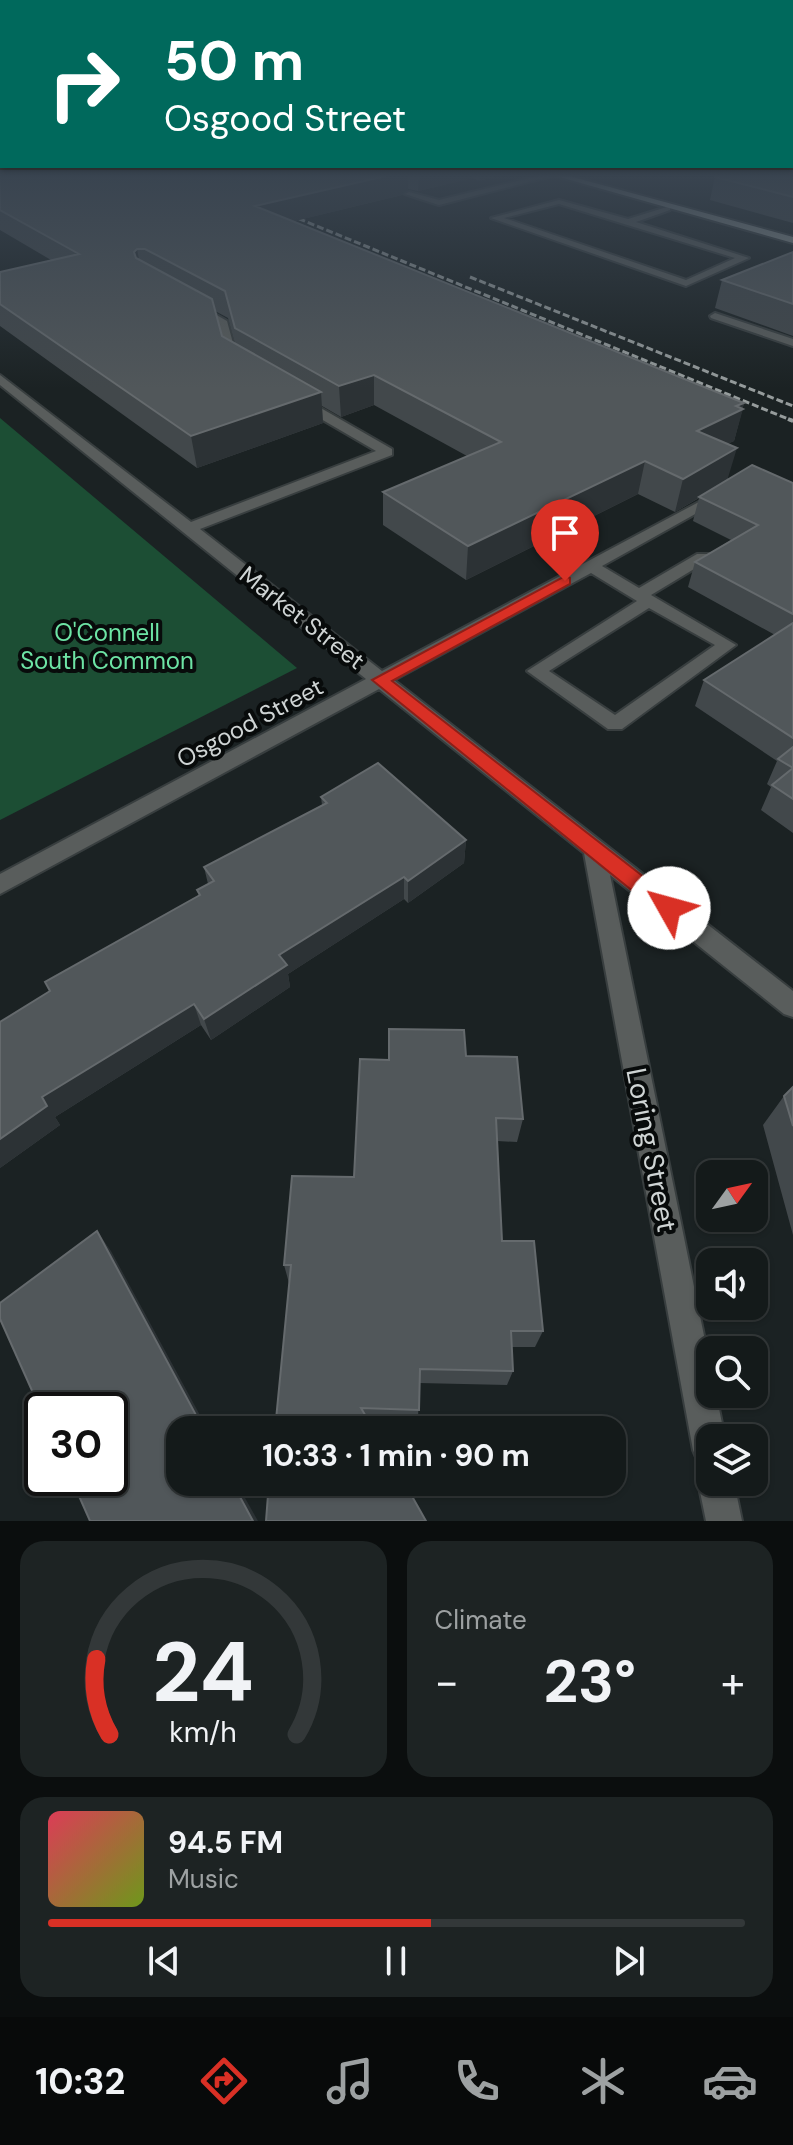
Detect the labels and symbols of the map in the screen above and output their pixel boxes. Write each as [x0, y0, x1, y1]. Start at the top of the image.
pin [531, 499, 599, 581]
street label: Market Street [234, 559, 371, 676]
park label: O'Connell South Common [20, 617, 194, 676]
street label: Osgood Street [171, 671, 328, 774]
position arrow [627, 866, 711, 950]
street label: Loring Street [617, 1065, 686, 1235]
north arrow [696, 1160, 768, 1232]
speed limit sign: 30 [24, 1392, 128, 1496]

